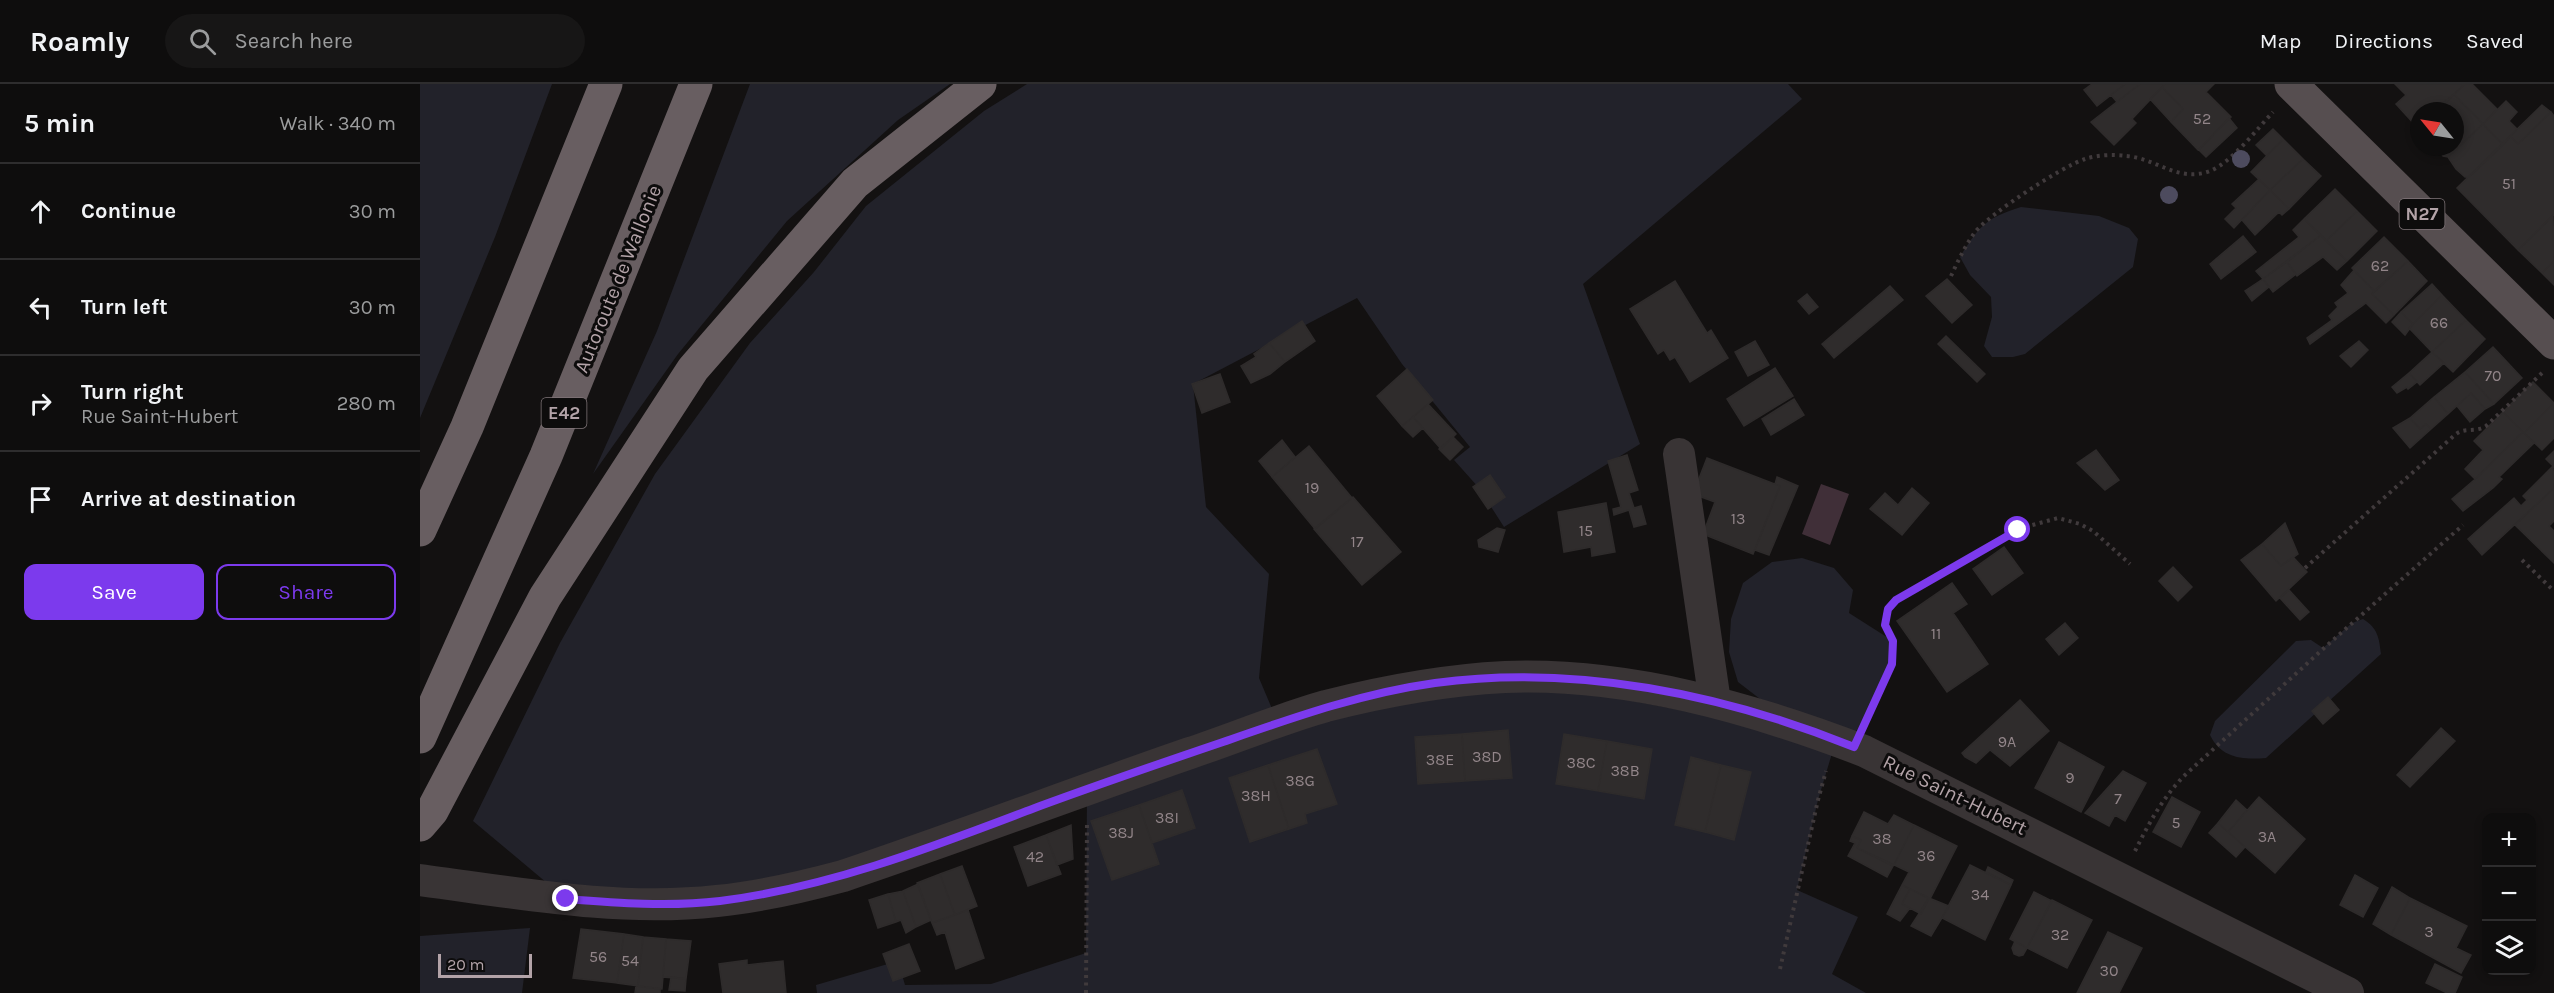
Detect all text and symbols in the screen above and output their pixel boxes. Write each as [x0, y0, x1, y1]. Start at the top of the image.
search box [165, 14, 585, 68]
text: Roamly [30, 25, 129, 58]
icon: search [186, 25, 219, 58]
text: Search here [234, 28, 353, 54]
text: Map [2260, 29, 2301, 53]
text: Directions [2334, 29, 2433, 53]
text: Saved [2466, 29, 2524, 53]
north arrow [2410, 102, 2464, 156]
text: 5 min [24, 108, 95, 139]
house number: 52 [2193, 109, 2211, 128]
text: Walk · 340 m [280, 112, 396, 135]
house number: 51 [2502, 174, 2516, 193]
street label: Autoroute de Wallonie [570, 182, 666, 376]
icon: ahead [24, 195, 57, 228]
text: Continue [81, 198, 176, 224]
road number: N27 [2400, 199, 2444, 229]
text: 30 m [349, 200, 396, 223]
house number: 62 [2371, 256, 2389, 275]
icon: left [24, 291, 57, 324]
text: Turn left [81, 294, 168, 320]
text: 30 m [349, 296, 396, 319]
house number: 66 [2430, 313, 2448, 332]
house number: 70 [2484, 366, 2502, 385]
text: Turn right [81, 379, 184, 405]
icon: right [24, 387, 57, 420]
text: 280 m [337, 392, 396, 415]
road number: E42 [542, 398, 586, 428]
text: Rue Saint-Hubert [81, 405, 238, 428]
house number: 19 [1305, 478, 1319, 497]
icon: arrive [24, 483, 57, 516]
text: Arrive at destination [81, 486, 296, 512]
house number: 13 [1731, 509, 1745, 528]
route start [2004, 516, 2030, 542]
house number: 15 [1579, 521, 1593, 540]
house number: 17 [1351, 532, 1364, 551]
button: Save [24, 564, 204, 620]
button: Share [216, 564, 396, 620]
house number: 11 [1931, 624, 1941, 643]
house number: 9A [1998, 732, 2016, 751]
house number: 38D [1472, 747, 1502, 766]
house number: 38E [1426, 750, 1454, 769]
street label: Rue Saint-Hubert [1879, 750, 2031, 840]
house number: 38C [1566, 753, 1596, 772]
house number: 38B [1610, 761, 1640, 780]
house number: 9 [2065, 768, 2075, 787]
house number: 38G [1285, 771, 1315, 790]
house number: 38H [1241, 786, 1271, 805]
house number: 7 [2114, 789, 2122, 808]
house number: 38I [1155, 808, 1179, 827]
house number: 5 [2171, 813, 2181, 832]
map controls [2482, 813, 2536, 975]
button: + [2482, 813, 2536, 867]
house number: 38J [1108, 823, 1134, 842]
house number: 3A [2258, 827, 2276, 846]
house number: 38 [1872, 829, 1892, 848]
house number: 36 [1917, 846, 1935, 865]
house number: 42 [1026, 847, 1044, 866]
button: − [2482, 867, 2536, 921]
route end [552, 885, 578, 911]
house number: 34 [1971, 885, 1989, 904]
button: layers [2482, 921, 2536, 975]
house number: 3 [2424, 922, 2434, 941]
house number: 32 [2051, 925, 2069, 944]
house number: 56 [589, 947, 607, 966]
scale bar [438, 951, 532, 978]
house number: 54 [621, 951, 639, 970]
text: 20 m [447, 955, 485, 974]
house number: 30 [2100, 961, 2118, 980]

